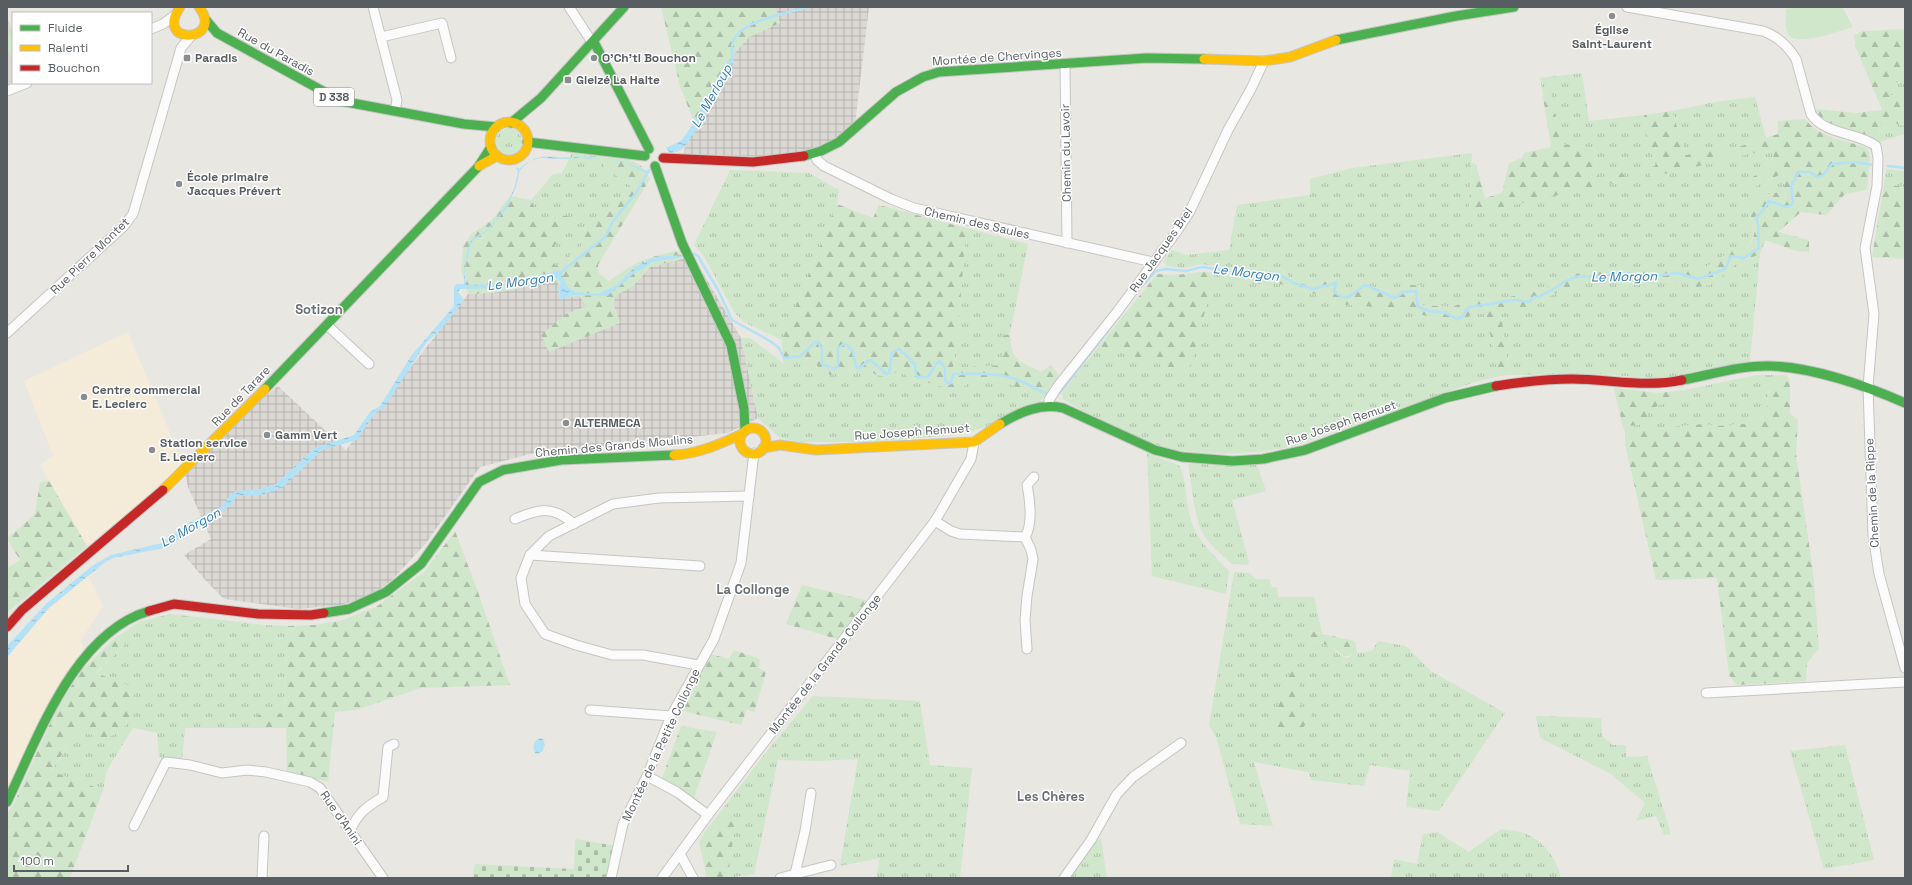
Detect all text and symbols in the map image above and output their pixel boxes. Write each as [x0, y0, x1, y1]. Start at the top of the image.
marker: Église Saint-Laurent [1607, 11, 1617, 21]
legend [12, 12, 152, 84]
text: Fluide [48, 20, 83, 36]
place label: Église Saint-Laurent [1572, 22, 1652, 52]
street label: Rue du Paradis [235, 24, 317, 80]
text: Ralenti [48, 40, 88, 56]
street label: Montée de Chervinges [932, 44, 1062, 70]
place label: Paradis [195, 50, 238, 66]
place label: O’Ch’ti Bouchon [602, 50, 696, 66]
marker: Paradis [182, 53, 192, 63]
marker: O’Ch’ti Bouchon [589, 53, 599, 63]
text: Bouchon [48, 60, 100, 76]
water label: Le Merloup [687, 61, 736, 131]
place label: Gleizé La Halte [576, 72, 660, 88]
marker: Gleizé La Halte [563, 75, 573, 85]
road number: D 338 [314, 88, 354, 106]
street label: Chemin du Lavoir [1057, 103, 1075, 202]
place label: École primaire Jacques Prévert [187, 169, 281, 199]
marker: École primaire Jacques Prévert [174, 179, 184, 189]
street label: Chemin des Saules [923, 203, 1031, 243]
street label: Rue Jacques Brel [1126, 205, 1196, 295]
street label: Rue Pierre Montet [47, 214, 133, 298]
water label: Le Morgon [1212, 260, 1281, 285]
water label: Le Morgon [1591, 267, 1658, 286]
water label: Le Morgon [486, 268, 555, 295]
district label: Sotizon [295, 301, 343, 318]
street label: Rue de Tarare [208, 362, 274, 430]
place label: Centre commercial E. Leclerc [92, 382, 201, 412]
marker: Centre commercial E. Leclerc [79, 392, 89, 402]
street label: Rue Joseph Remuet [1284, 397, 1398, 449]
place label: ALTERMECA [574, 415, 641, 431]
marker: ALTERMECA [561, 418, 571, 428]
street label: Rue Joseph Remuet [854, 420, 970, 444]
place label: Gamm Vert [275, 427, 338, 443]
marker: Gamm Vert [262, 430, 272, 440]
street label: Chemin des Grands Moulins [534, 431, 694, 461]
place label: Station service E. Leclerc [160, 435, 247, 465]
street label: Chemin de la Rippe [1861, 438, 1883, 548]
marker: Station service E. Leclerc [147, 445, 157, 455]
water label: Le Morgon [157, 503, 224, 551]
district label: La Collonge [717, 581, 789, 598]
street label: Montée de la Grande Collonge [765, 591, 885, 737]
street label: Montée de la Petite Collonge [618, 666, 704, 824]
street label: Rue d'Anini [316, 788, 366, 848]
district label: Les Chères [1017, 788, 1085, 805]
scale bar [14, 847, 128, 873]
text: 100 m [20, 853, 54, 869]

